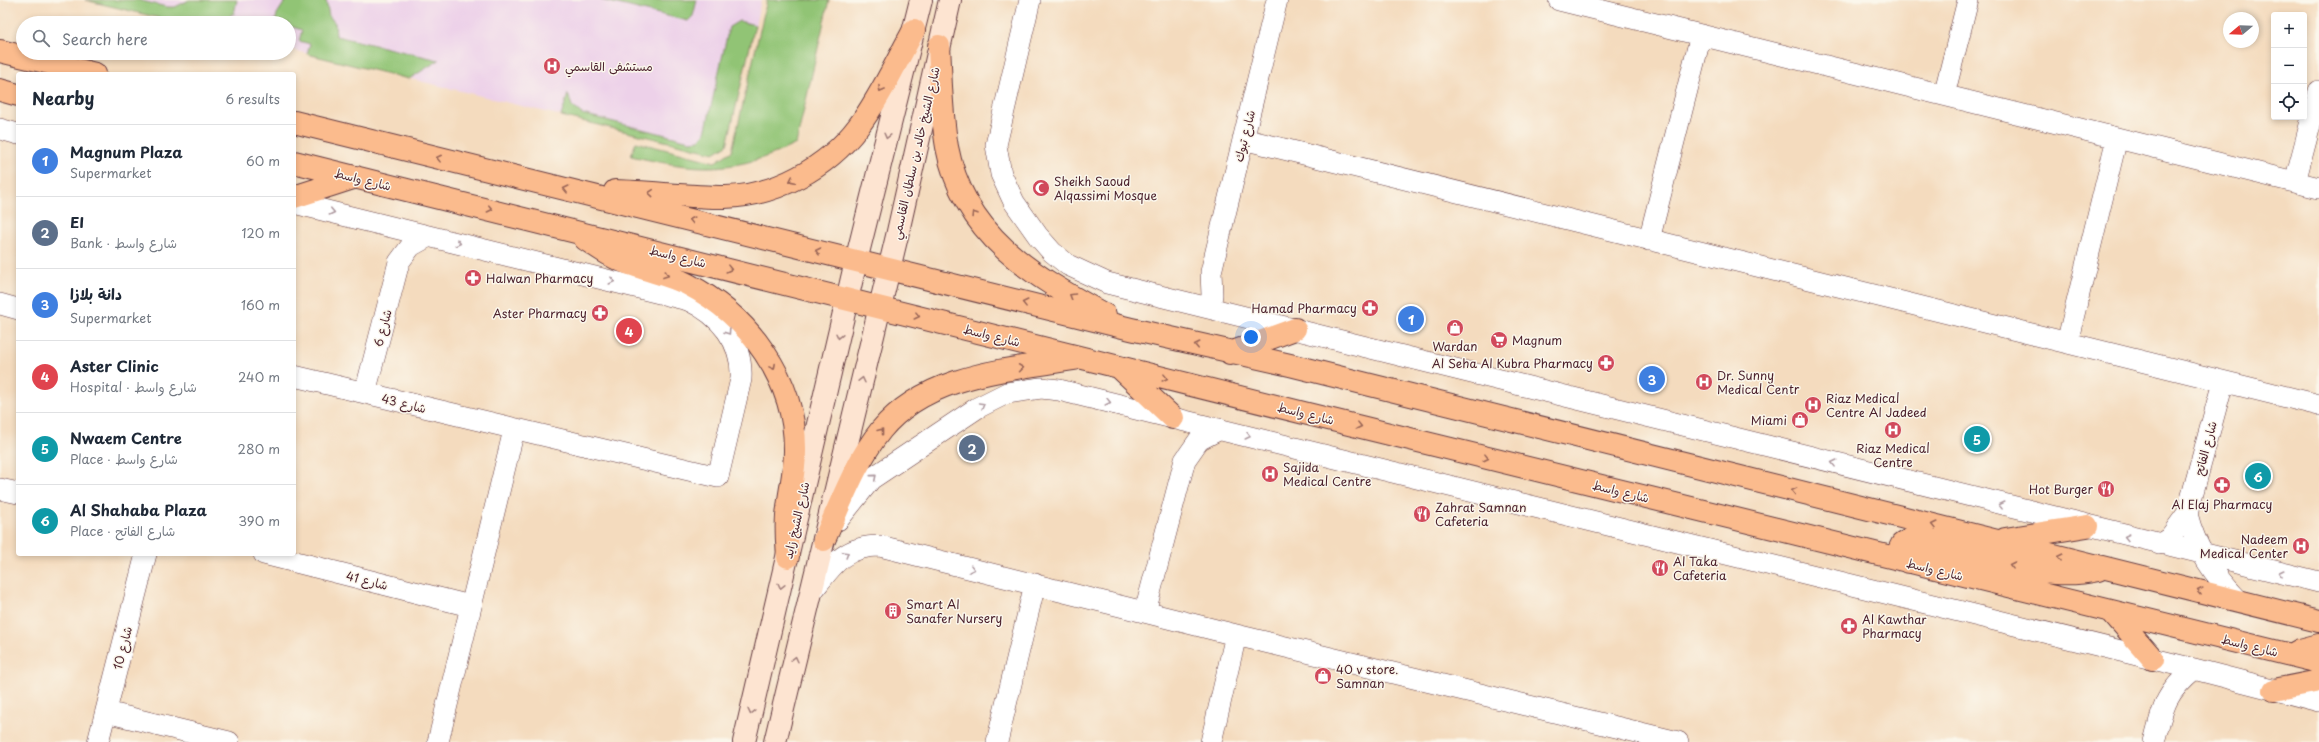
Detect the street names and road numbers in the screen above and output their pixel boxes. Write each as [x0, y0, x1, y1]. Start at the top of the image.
street label: شارع الشيخ خالد بن سلطان القاسمي [886, 65, 947, 242]
street label: شارع تبوك [1229, 108, 1260, 164]
street label: شارع واسط [333, 163, 393, 196]
street label: شارع واسط [648, 240, 708, 273]
street label: شارع 6 [368, 307, 397, 349]
street label: شارع واسط [962, 319, 1022, 352]
street label: شارع 43 [380, 389, 428, 418]
street label: شارع واسط [1276, 397, 1336, 430]
street label: شارع الفاتح [2189, 419, 2222, 477]
street label: شارع واسط [1591, 475, 1651, 508]
street label: شارع الشيخ زايد [778, 480, 815, 561]
street label: شارع واسط [1905, 553, 1965, 586]
street label: شارع 41 [344, 566, 390, 595]
street label: شارع 10 [108, 624, 137, 672]
street label: شارع واسط [2220, 629, 2280, 662]

